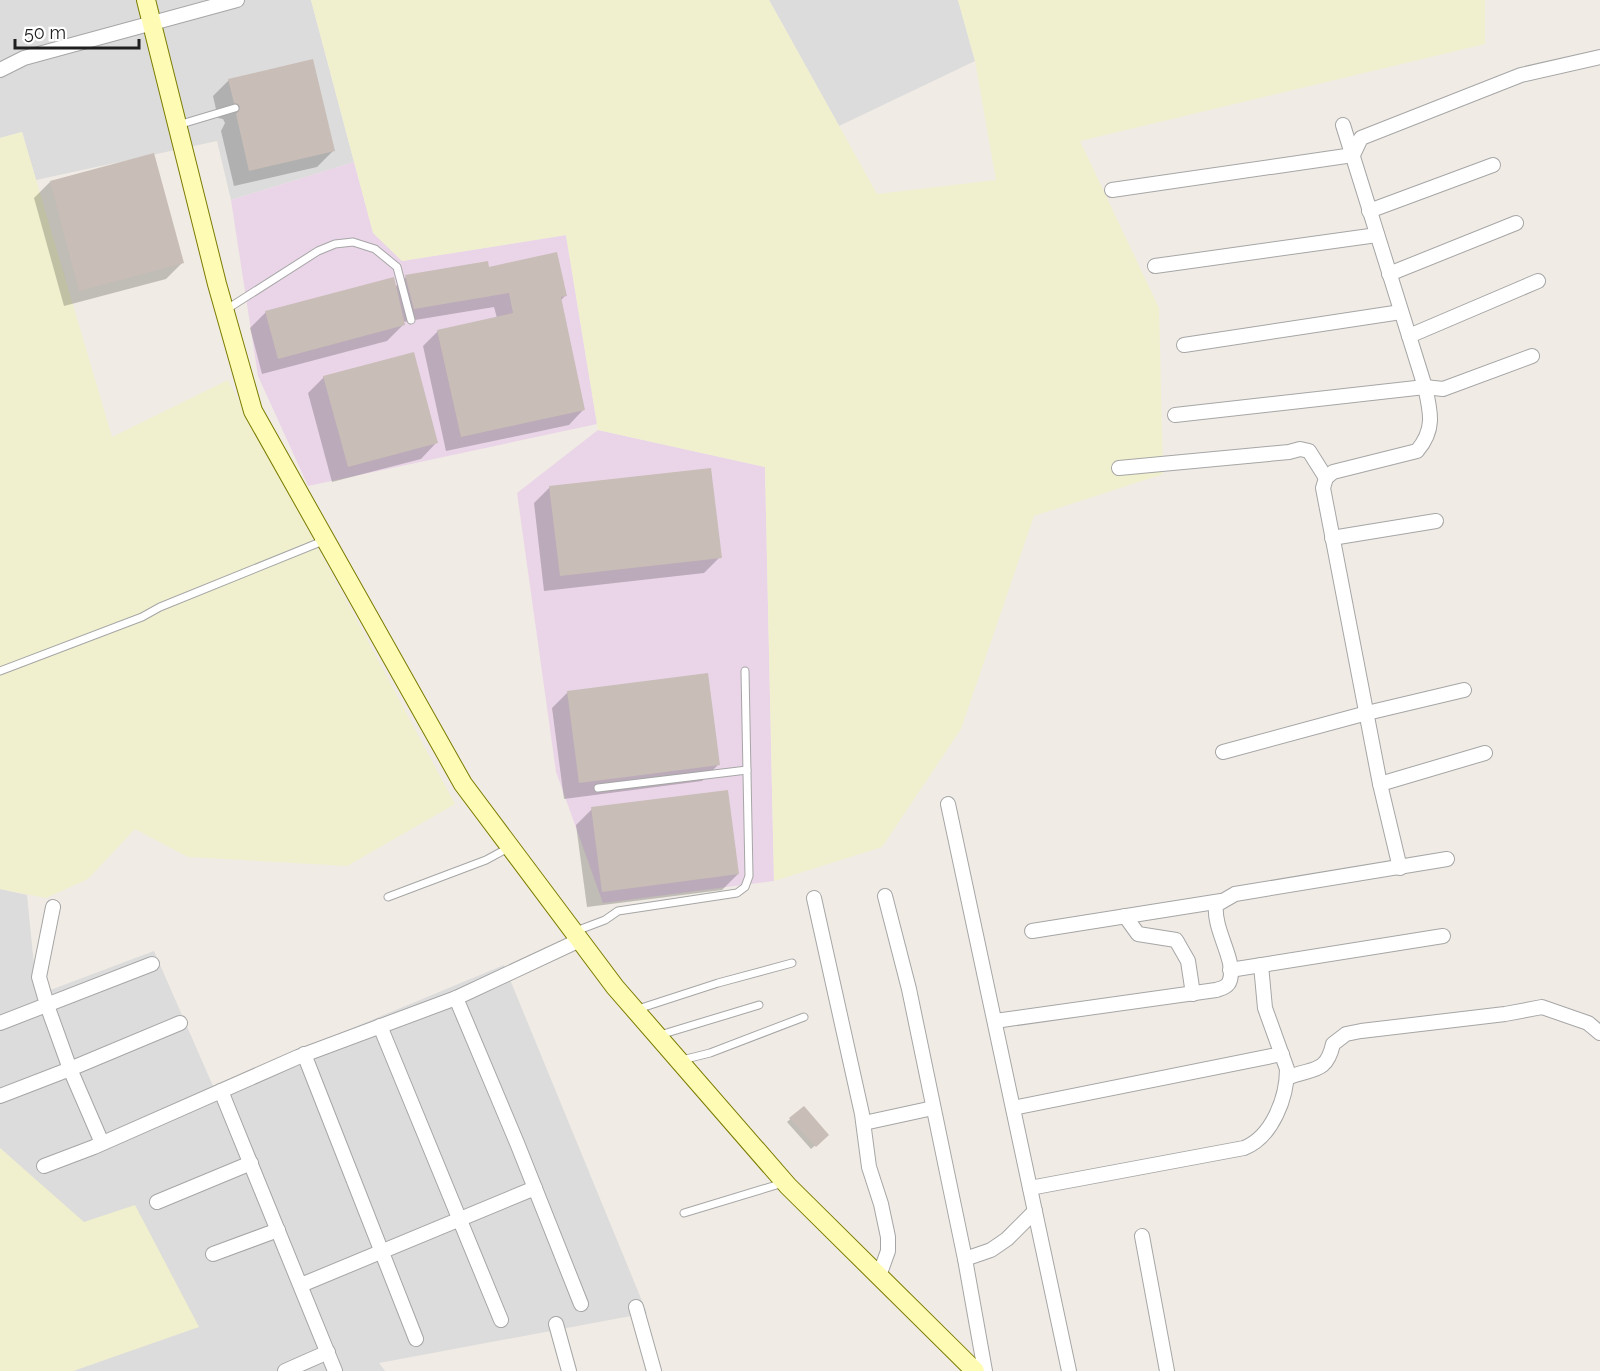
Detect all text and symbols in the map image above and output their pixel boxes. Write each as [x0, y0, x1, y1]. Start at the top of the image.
scale bar [15, 12, 140, 50]
text: 50 m [24, 22, 66, 43]

